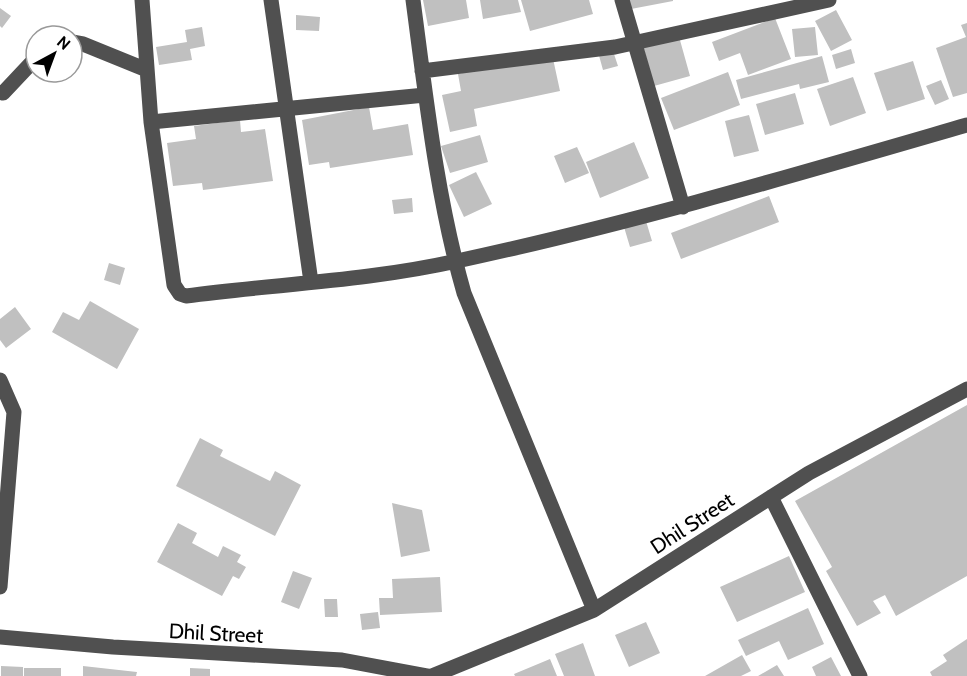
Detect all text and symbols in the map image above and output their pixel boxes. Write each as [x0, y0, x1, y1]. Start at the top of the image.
north arrow [24, 24, 84, 84]
text: N [53, 32, 74, 54]
street label: Dhil Street [646, 487, 738, 559]
street label: Dhil Street [168, 618, 264, 648]

